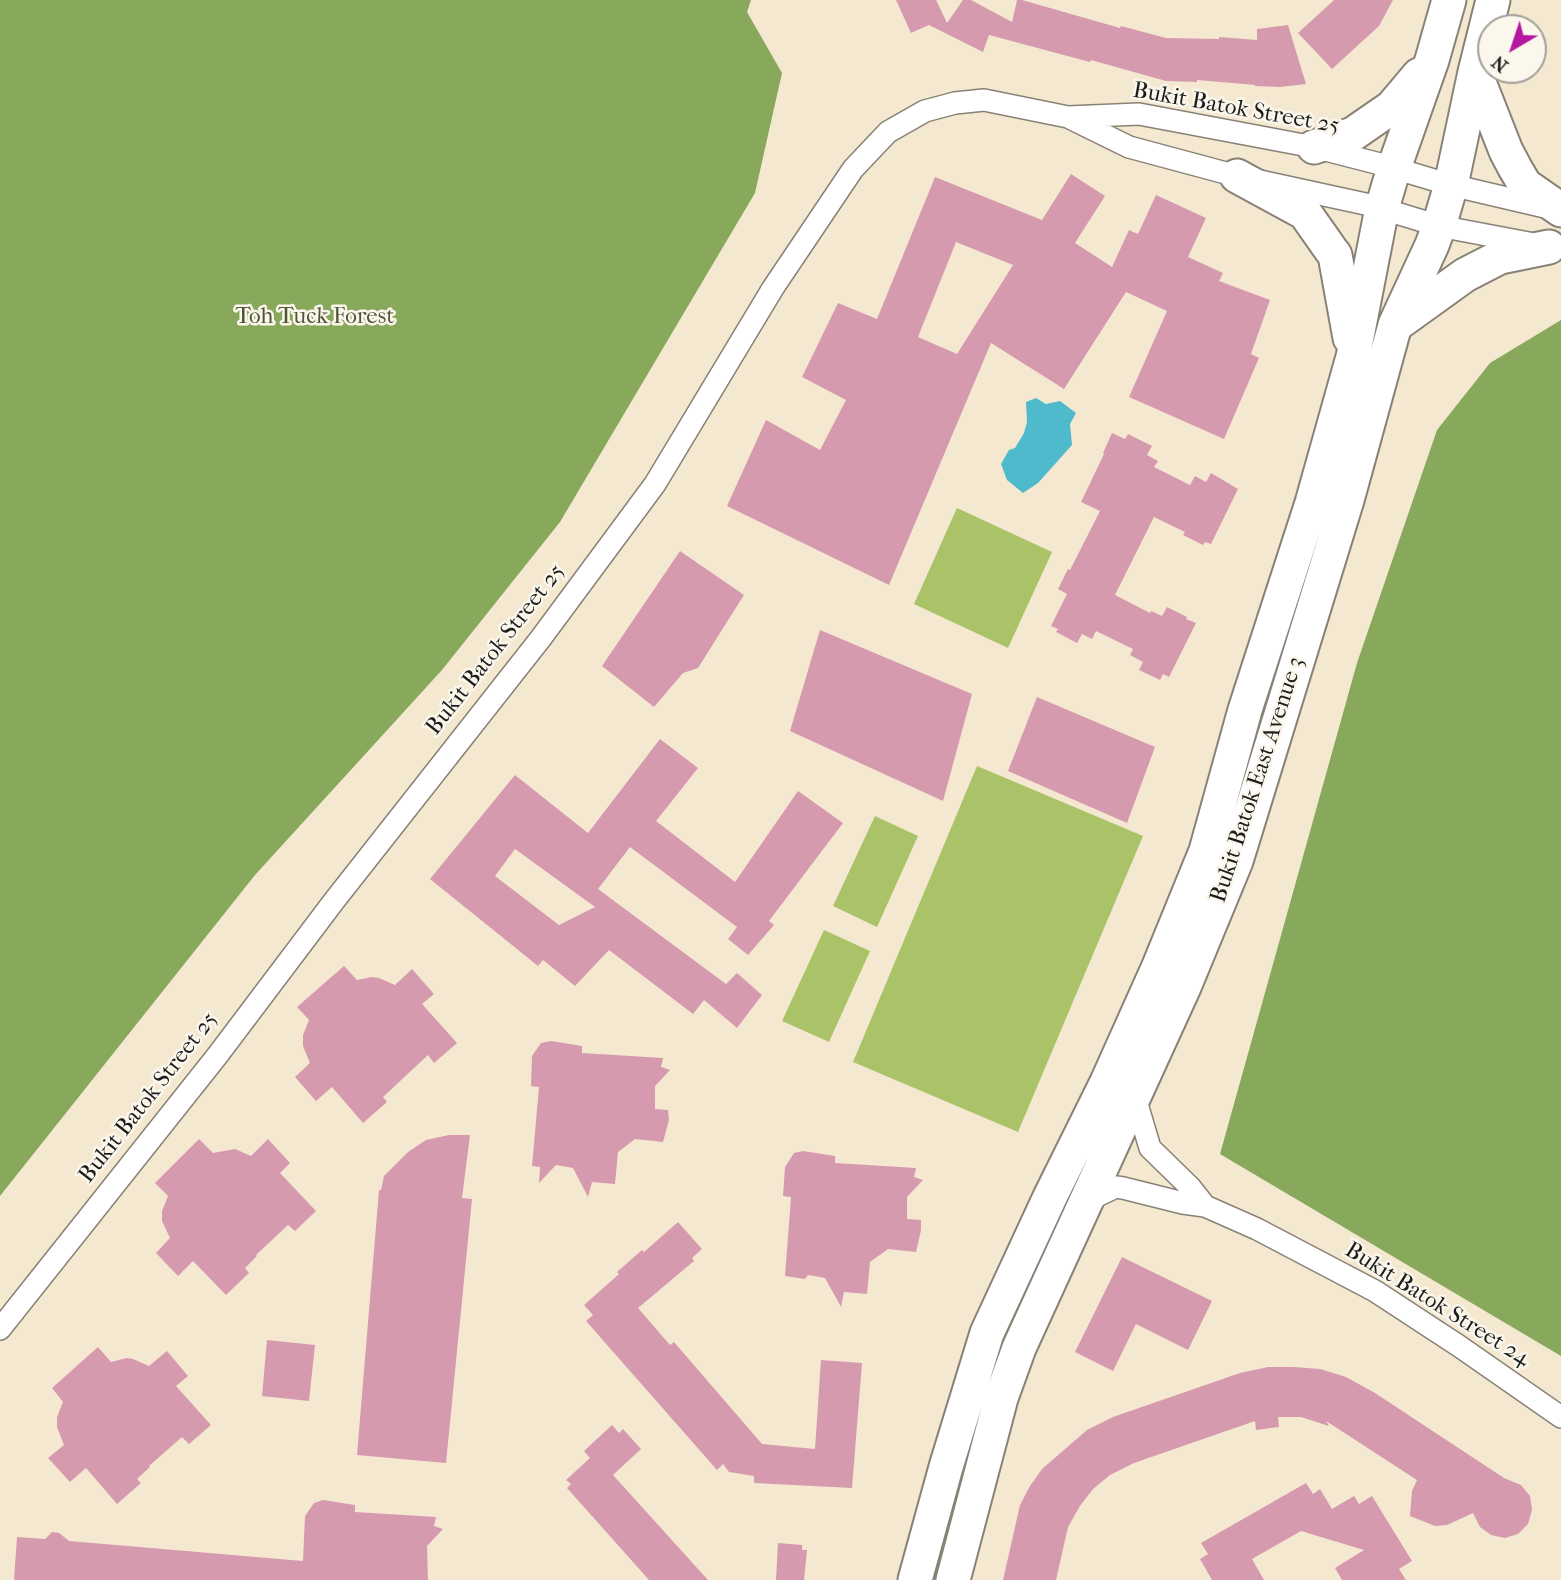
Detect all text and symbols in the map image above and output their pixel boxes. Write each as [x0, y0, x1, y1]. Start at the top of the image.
north arrow [1477, 14, 1547, 84]
text: N [1488, 51, 1513, 77]
street label: Bukit Batok Street 25 [1131, 77, 1341, 141]
park label: Toh Tuck Forest [236, 303, 394, 331]
street label: Bukit Batok Street 25 [421, 559, 571, 741]
street label: Bukit Batok East Avenue 3 [1205, 654, 1311, 906]
street label: Bukit Batok Street 25 [74, 1007, 224, 1189]
street label: Bukit Batok Street 24 [1339, 1237, 1535, 1373]

